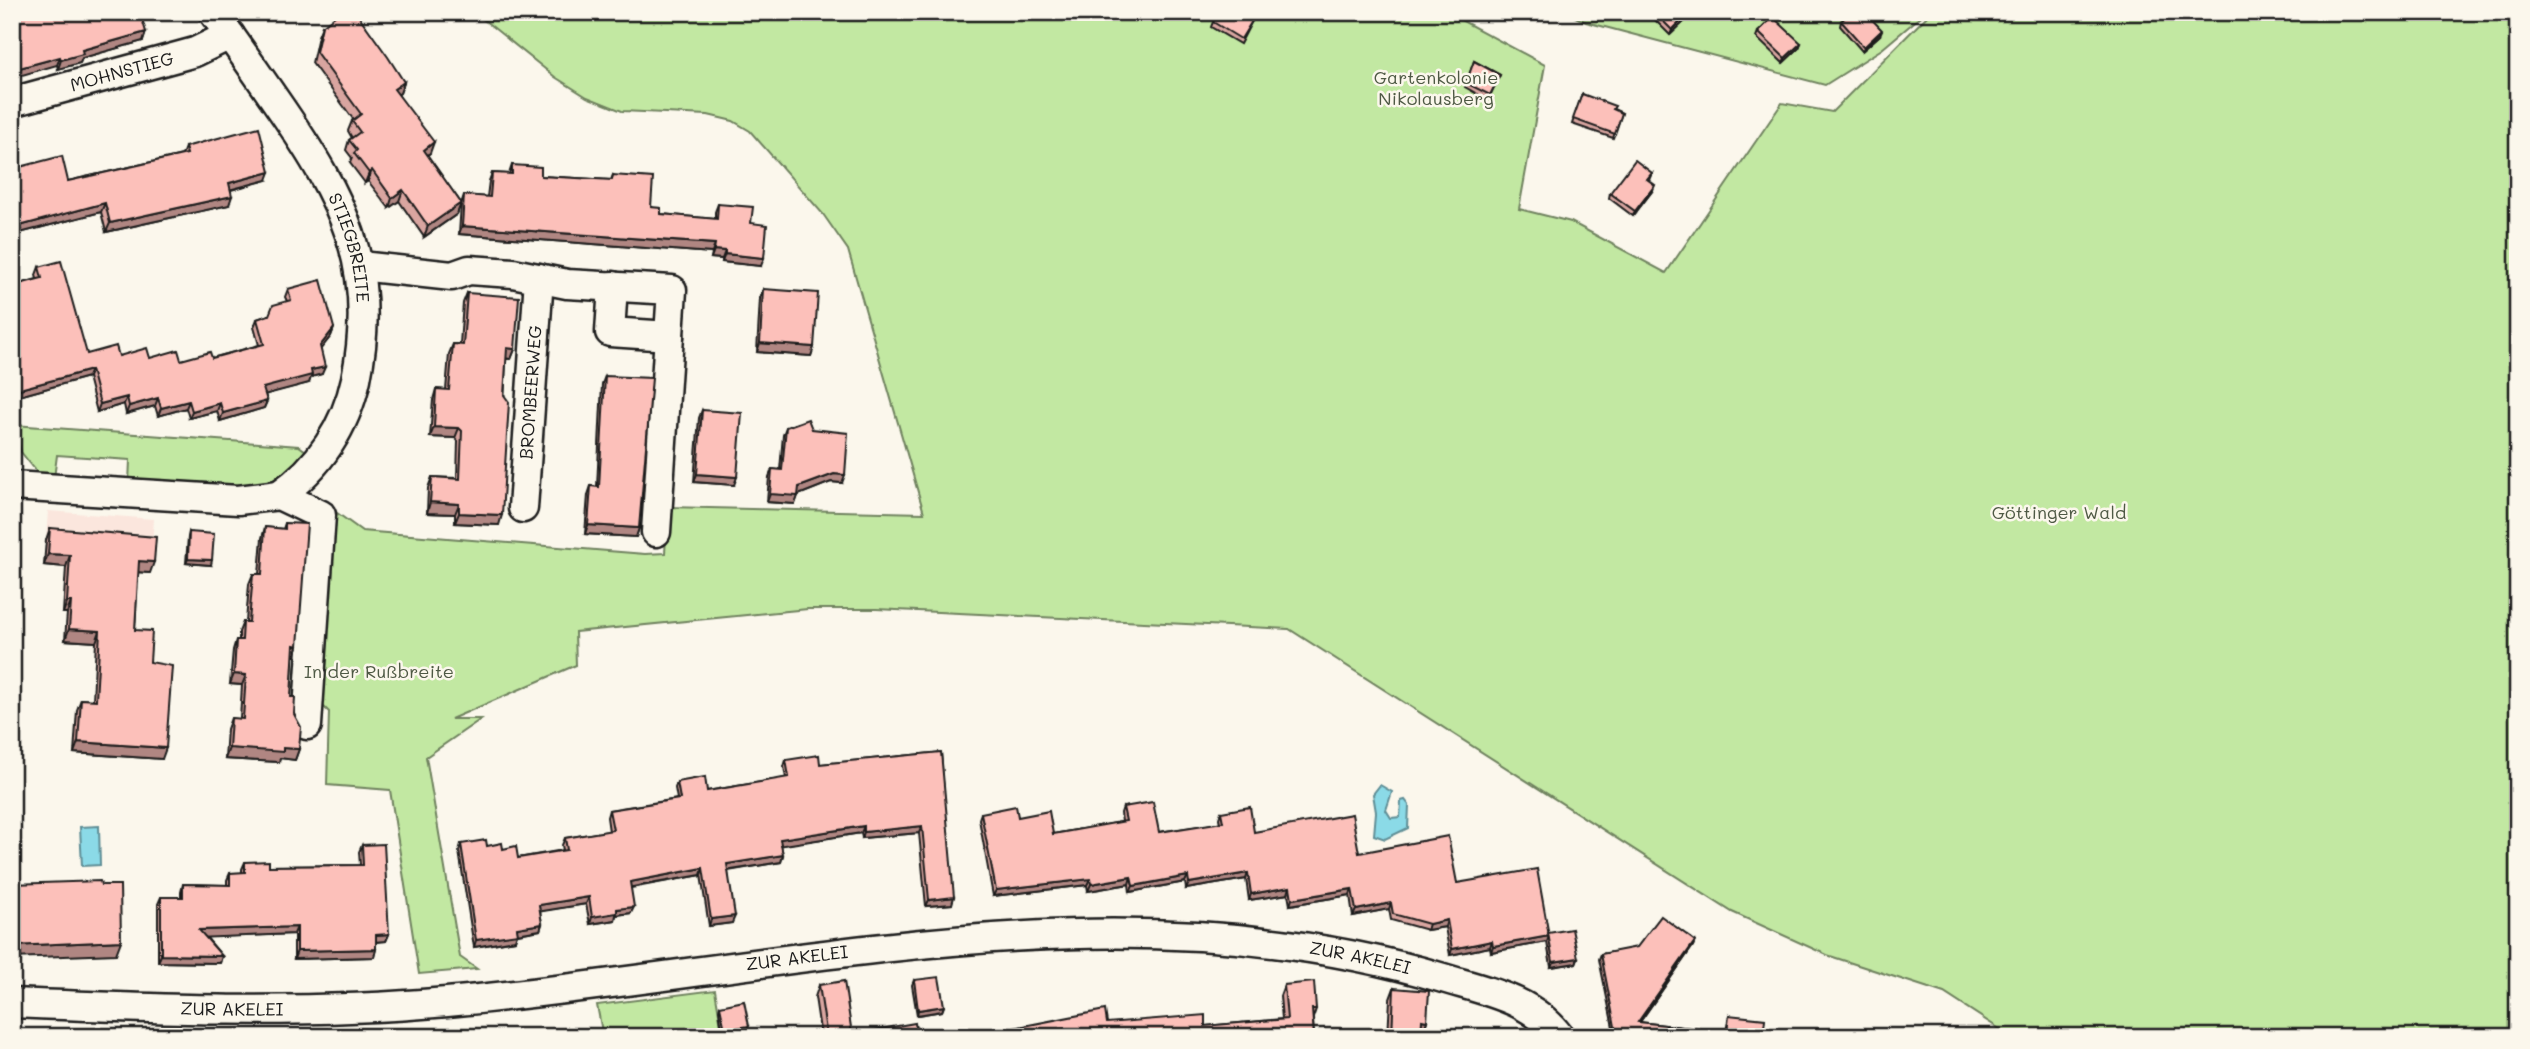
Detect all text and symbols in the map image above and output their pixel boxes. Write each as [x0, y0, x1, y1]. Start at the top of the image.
street label: MOHNSTIEG [67, 45, 176, 97]
park label: Gartenkolonie Nikolausberg [1374, 65, 1498, 110]
street label: STIEGBREITE [323, 189, 376, 303]
street label: BROMBEERWEG [513, 324, 547, 460]
park label: Göttinger Wald [1992, 500, 2126, 524]
park label: In der Rußbreite [304, 659, 454, 683]
street label: ZUR AKELEI [1308, 935, 1414, 979]
street label: ZUR AKELEI [744, 939, 849, 976]
street label: ZUR AKELEI [180, 996, 284, 1021]

